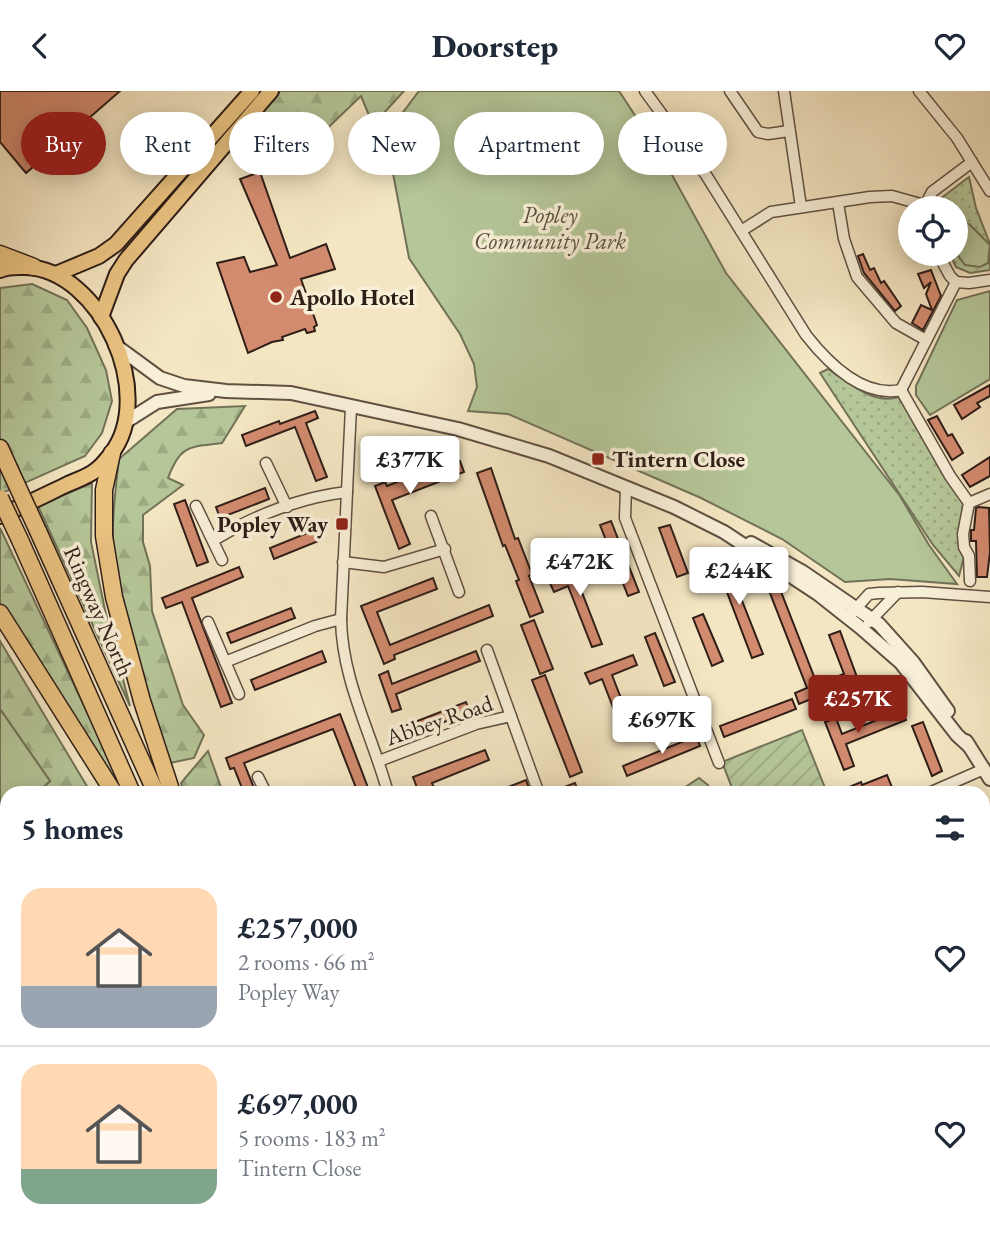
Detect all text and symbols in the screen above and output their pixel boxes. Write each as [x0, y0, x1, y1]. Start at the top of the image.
text: Doorstep [432, 25, 558, 67]
icon: back [21, 27, 59, 65]
icon: heart [931, 27, 969, 65]
chip: Buy [21, 112, 106, 175]
chip: Rent [120, 112, 215, 175]
chip: Filters [229, 112, 334, 175]
chip: New [348, 112, 440, 175]
chip: Apartment [454, 112, 604, 175]
chip: House [618, 112, 727, 175]
map controls [898, 196, 968, 266]
button: locate [898, 196, 968, 266]
park label: Popley Community Park [474, 200, 627, 256]
place label: Apollo Hotel [289, 282, 415, 312]
marker: Apollo Hotel [268, 289, 284, 305]
pin: £377K [361, 437, 459, 496]
text: £377K [376, 444, 444, 474]
place label: Tintern Close [612, 444, 745, 474]
marker: Tintern Close [590, 451, 606, 467]
place label: Popley Way [217, 509, 329, 539]
marker: Popley Way [334, 516, 350, 532]
pin: £472K [531, 539, 629, 598]
street label: Ringway North [57, 541, 141, 681]
text: £472K [546, 546, 614, 576]
pin: £244K [690, 547, 788, 607]
text: £244K [705, 555, 773, 585]
pin: £257K [809, 675, 907, 735]
text: £257K [824, 683, 892, 713]
street label: Abbey Road [381, 688, 497, 753]
pin: £697K [613, 697, 711, 756]
text: £697K [628, 704, 696, 734]
text: 5 homes [21, 809, 123, 848]
icon: filters [931, 809, 969, 847]
text: £257,000 [238, 908, 358, 947]
icon: home [77, 916, 161, 1000]
icon: heart [931, 939, 969, 977]
text: 2 rooms · 66 m² [238, 947, 375, 977]
text: Popley Way [238, 977, 339, 1007]
text: £697,000 [238, 1084, 358, 1123]
icon: home [77, 1092, 161, 1176]
icon: heart [931, 1115, 969, 1153]
text: 5 rooms · 183 m² [238, 1123, 386, 1153]
text: Tintern Close [238, 1153, 361, 1183]

